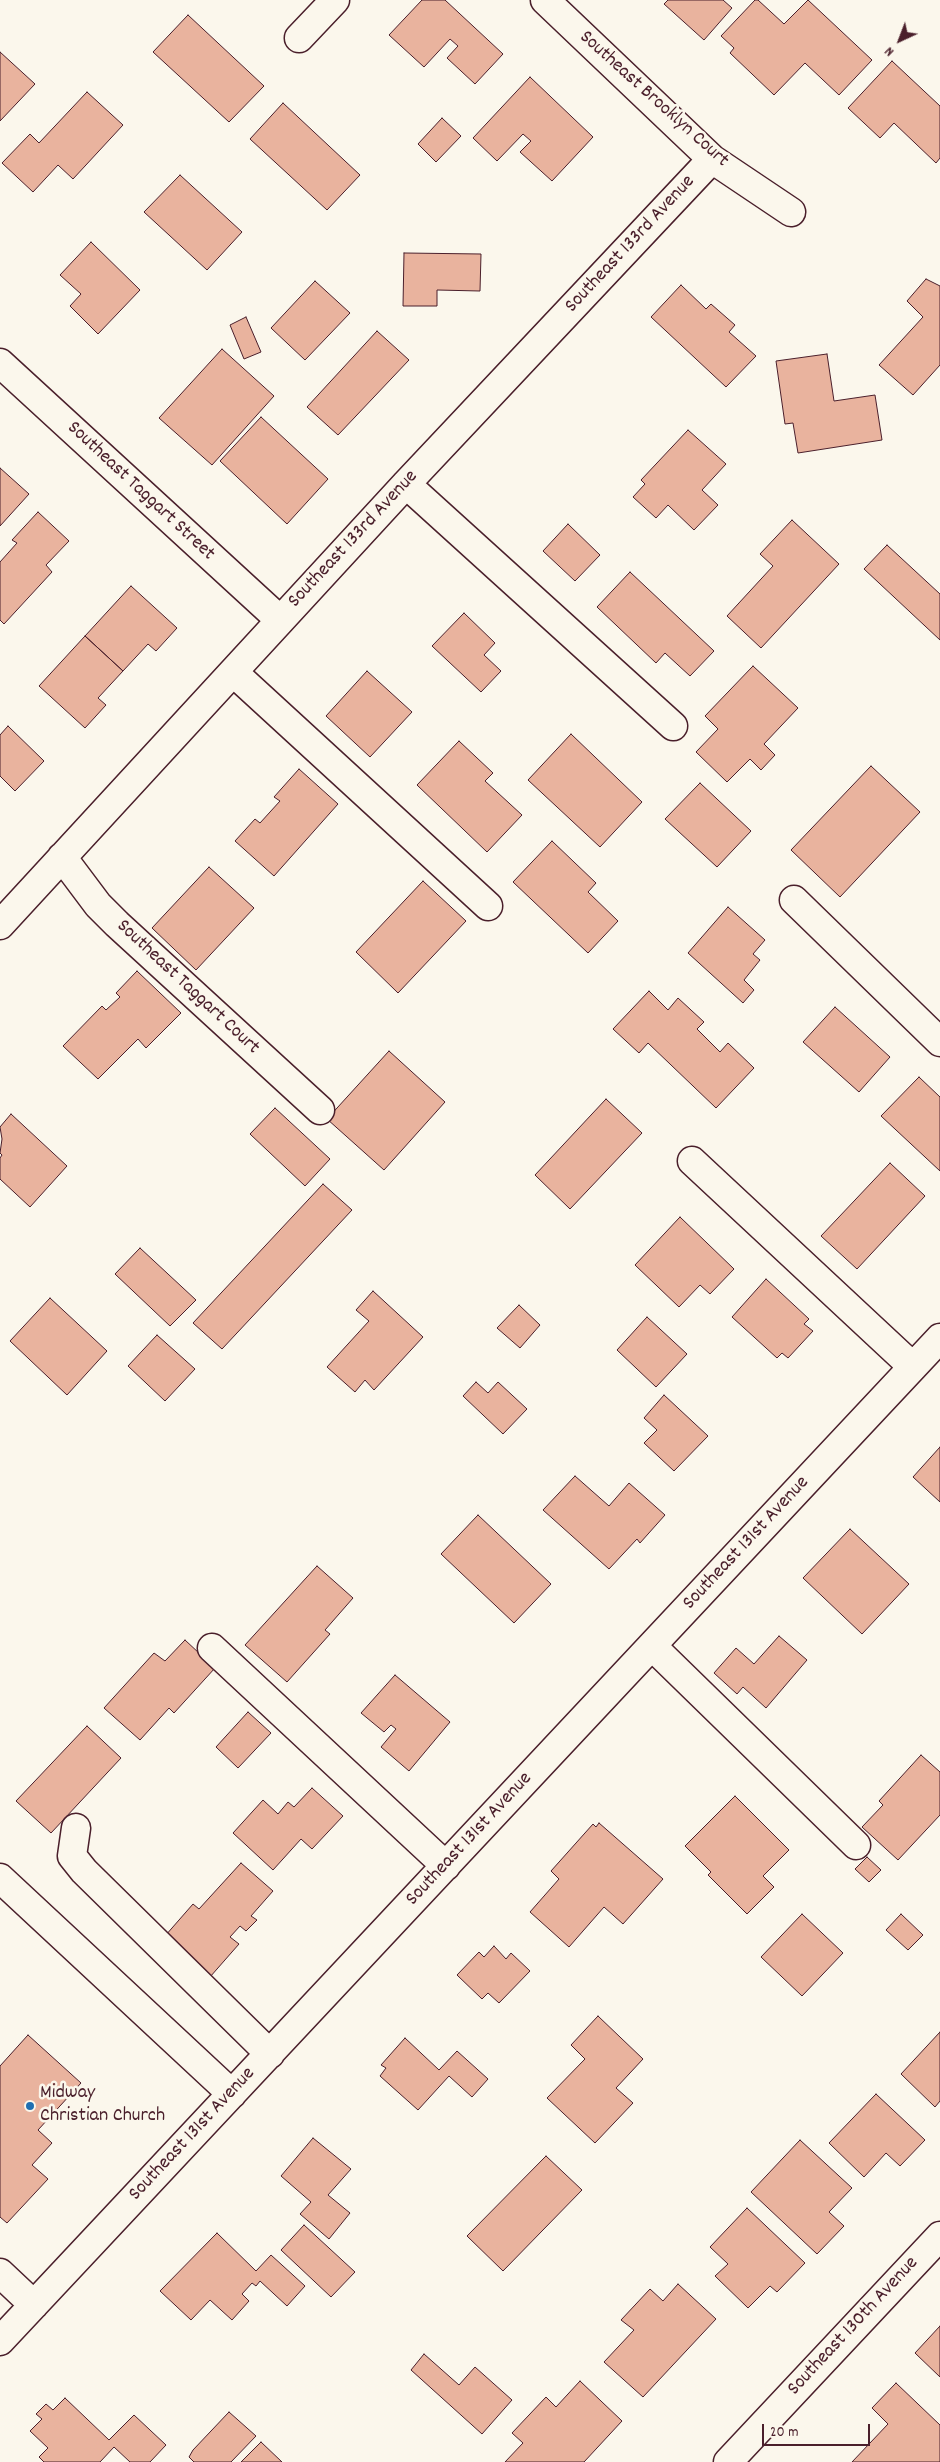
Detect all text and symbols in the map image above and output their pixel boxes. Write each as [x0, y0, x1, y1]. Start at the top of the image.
north arrow [875, 15, 925, 65]
street label: Southeast Brooklyn Court [573, 26, 733, 174]
text: N [880, 41, 899, 61]
street label: Southeast 133rd Avenue [561, 171, 701, 319]
street label: Southeast Taggart Street [61, 417, 219, 567]
street label: Southeast 133rd Avenue [284, 466, 424, 614]
street label: Southeast Taggart Court [110, 915, 264, 1061]
street label: Southeast 131st Avenue [679, 1472, 815, 1616]
street label: Southeast 131st Avenue [402, 1768, 538, 1912]
street label: Southeast 131st Avenue [125, 2063, 261, 2207]
place label: Midway Christian Church [40, 2082, 165, 2129]
marker: Midway Christian Church [24, 2100, 36, 2112]
street label: Southeast 130th Avenue [783, 2252, 925, 2402]
scale bar [765, 2414, 872, 2446]
text: 20 m [770, 2422, 798, 2444]

